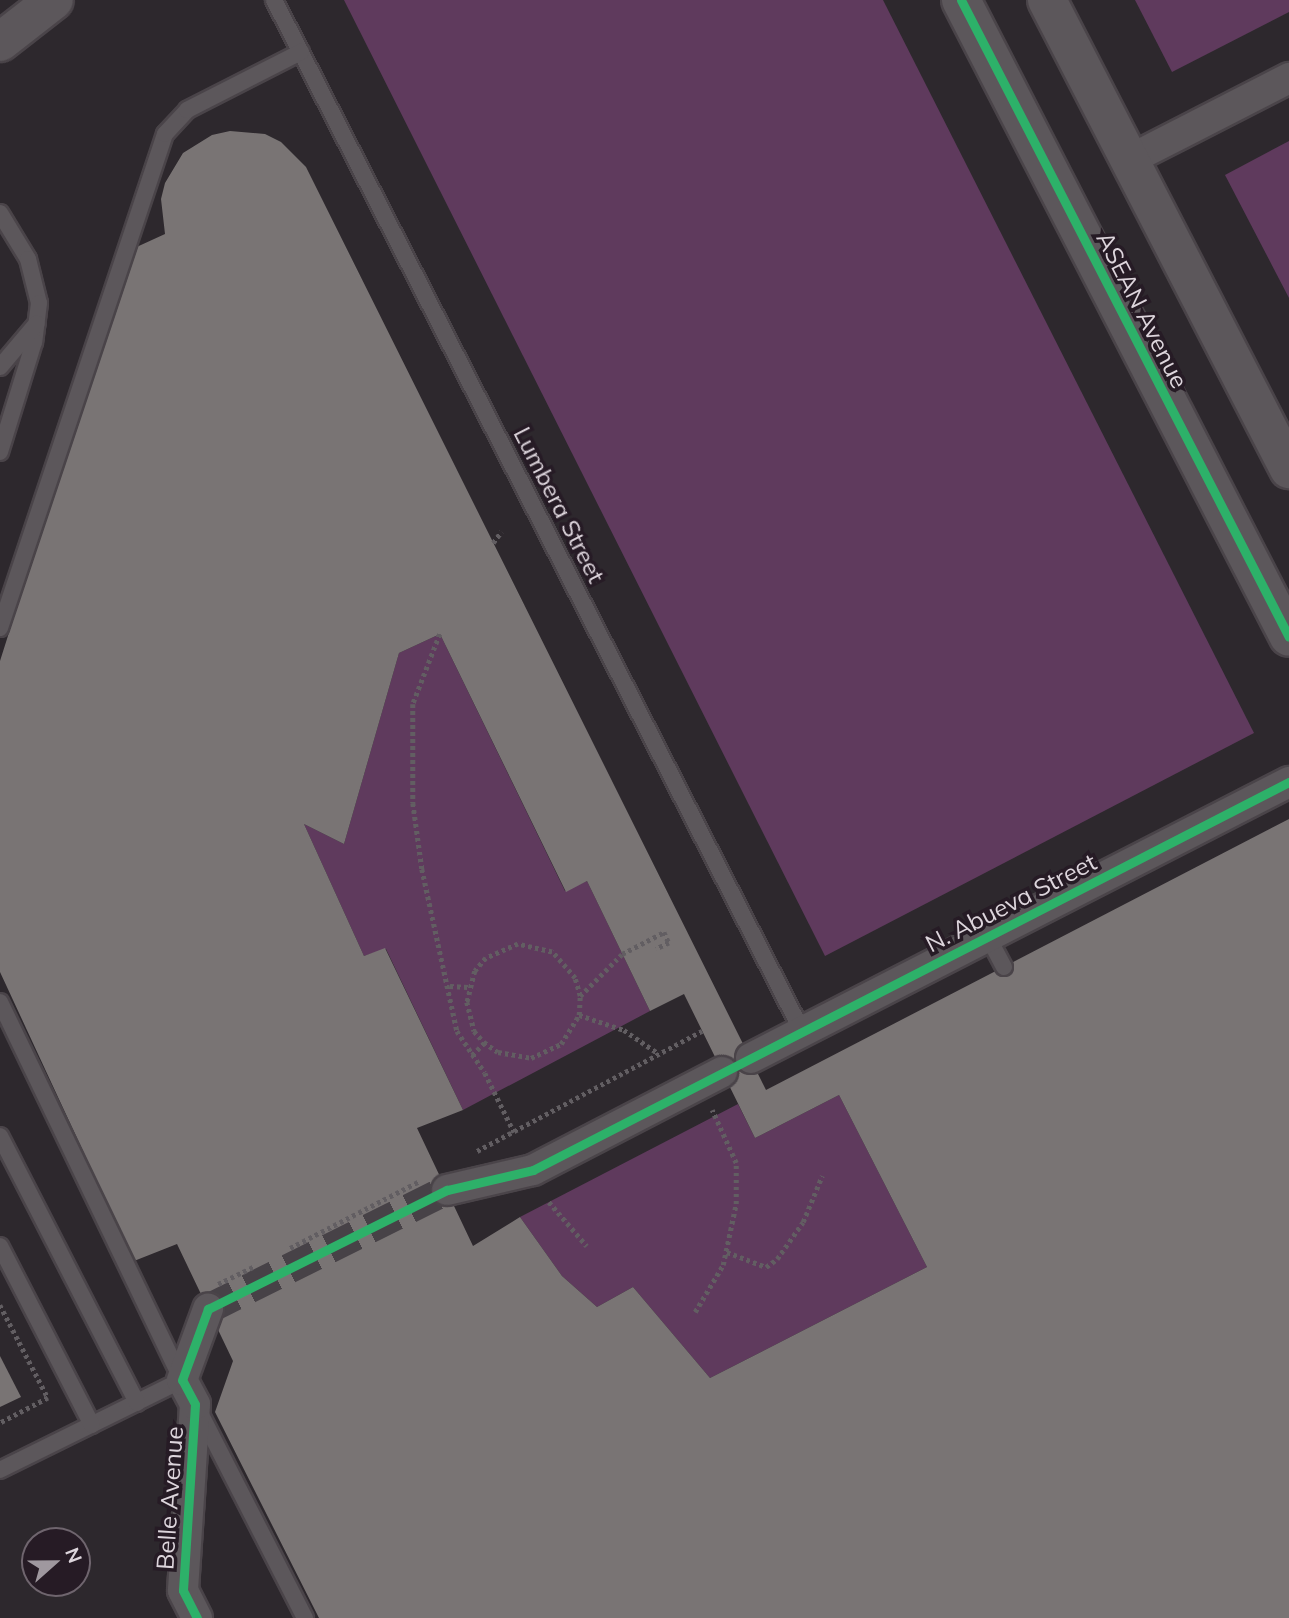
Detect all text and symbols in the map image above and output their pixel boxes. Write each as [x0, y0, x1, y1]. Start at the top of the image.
street label: ASEAN Avenue [1090, 227, 1194, 393]
street label: Lumbera Street [507, 422, 611, 588]
street label: N. Abueva Street [921, 847, 1101, 959]
street label: Belle Avenue [151, 1425, 189, 1571]
north arrow [21, 1527, 91, 1597]
text: N [60, 1544, 88, 1566]

